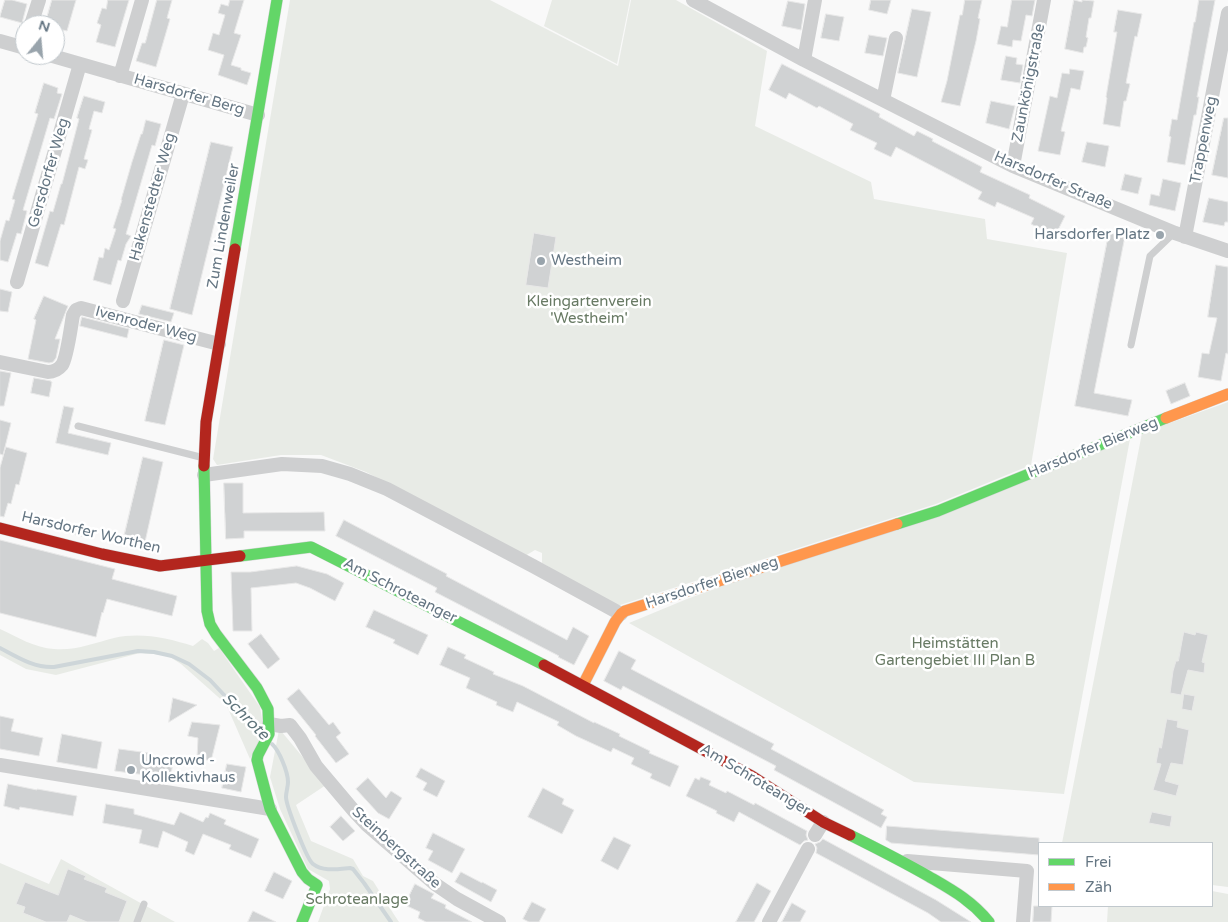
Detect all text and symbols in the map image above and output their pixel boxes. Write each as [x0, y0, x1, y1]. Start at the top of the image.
north arrow [15, 15, 65, 65]
text: N [36, 16, 52, 36]
street label: Zaunkönigstraße [1009, 22, 1049, 144]
street label: Harsdorfer Berg [132, 71, 246, 119]
street label: Trappenweg [1187, 95, 1221, 185]
street label: Gersdorfer Weg [25, 116, 73, 230]
street label: Hakenstedter Weg [126, 131, 180, 263]
street label: Harsdorfer Straße [991, 148, 1115, 214]
street label: Zum Lindenweiler [204, 162, 244, 290]
place label: Harsdorfer Platz [1034, 226, 1150, 244]
marker: Harsdorfer Platz [1154, 229, 1166, 241]
place label: Westheim [551, 252, 622, 270]
marker: Westheim [535, 255, 547, 267]
park label: Kleingartenverein 'Westheim' [526, 293, 652, 328]
street label: Ivenroder Weg [93, 303, 199, 347]
street label: Harsdorfer Bierweg [1025, 414, 1161, 482]
street label: Harsdorfer Worthen [20, 508, 162, 558]
street label: Harsdorfer Bierweg [643, 553, 781, 613]
street label: Am Schroteanger [340, 555, 460, 627]
park label: Heimstätten Gartengebiet III Plan B [875, 635, 1035, 670]
water label: Schrote [217, 689, 273, 745]
street label: Am Schroteanger [697, 740, 813, 820]
place label: Uncrowd - Kollektivhaus [141, 752, 236, 787]
marker: Uncrowd - Kollektivhaus [125, 764, 137, 776]
street label: Steinbergstraße [348, 803, 444, 893]
legend [1038, 842, 1213, 907]
text: Frei [1085, 853, 1111, 871]
text: Zäh [1085, 878, 1112, 896]
park label: Schroteanlage [306, 891, 408, 909]

